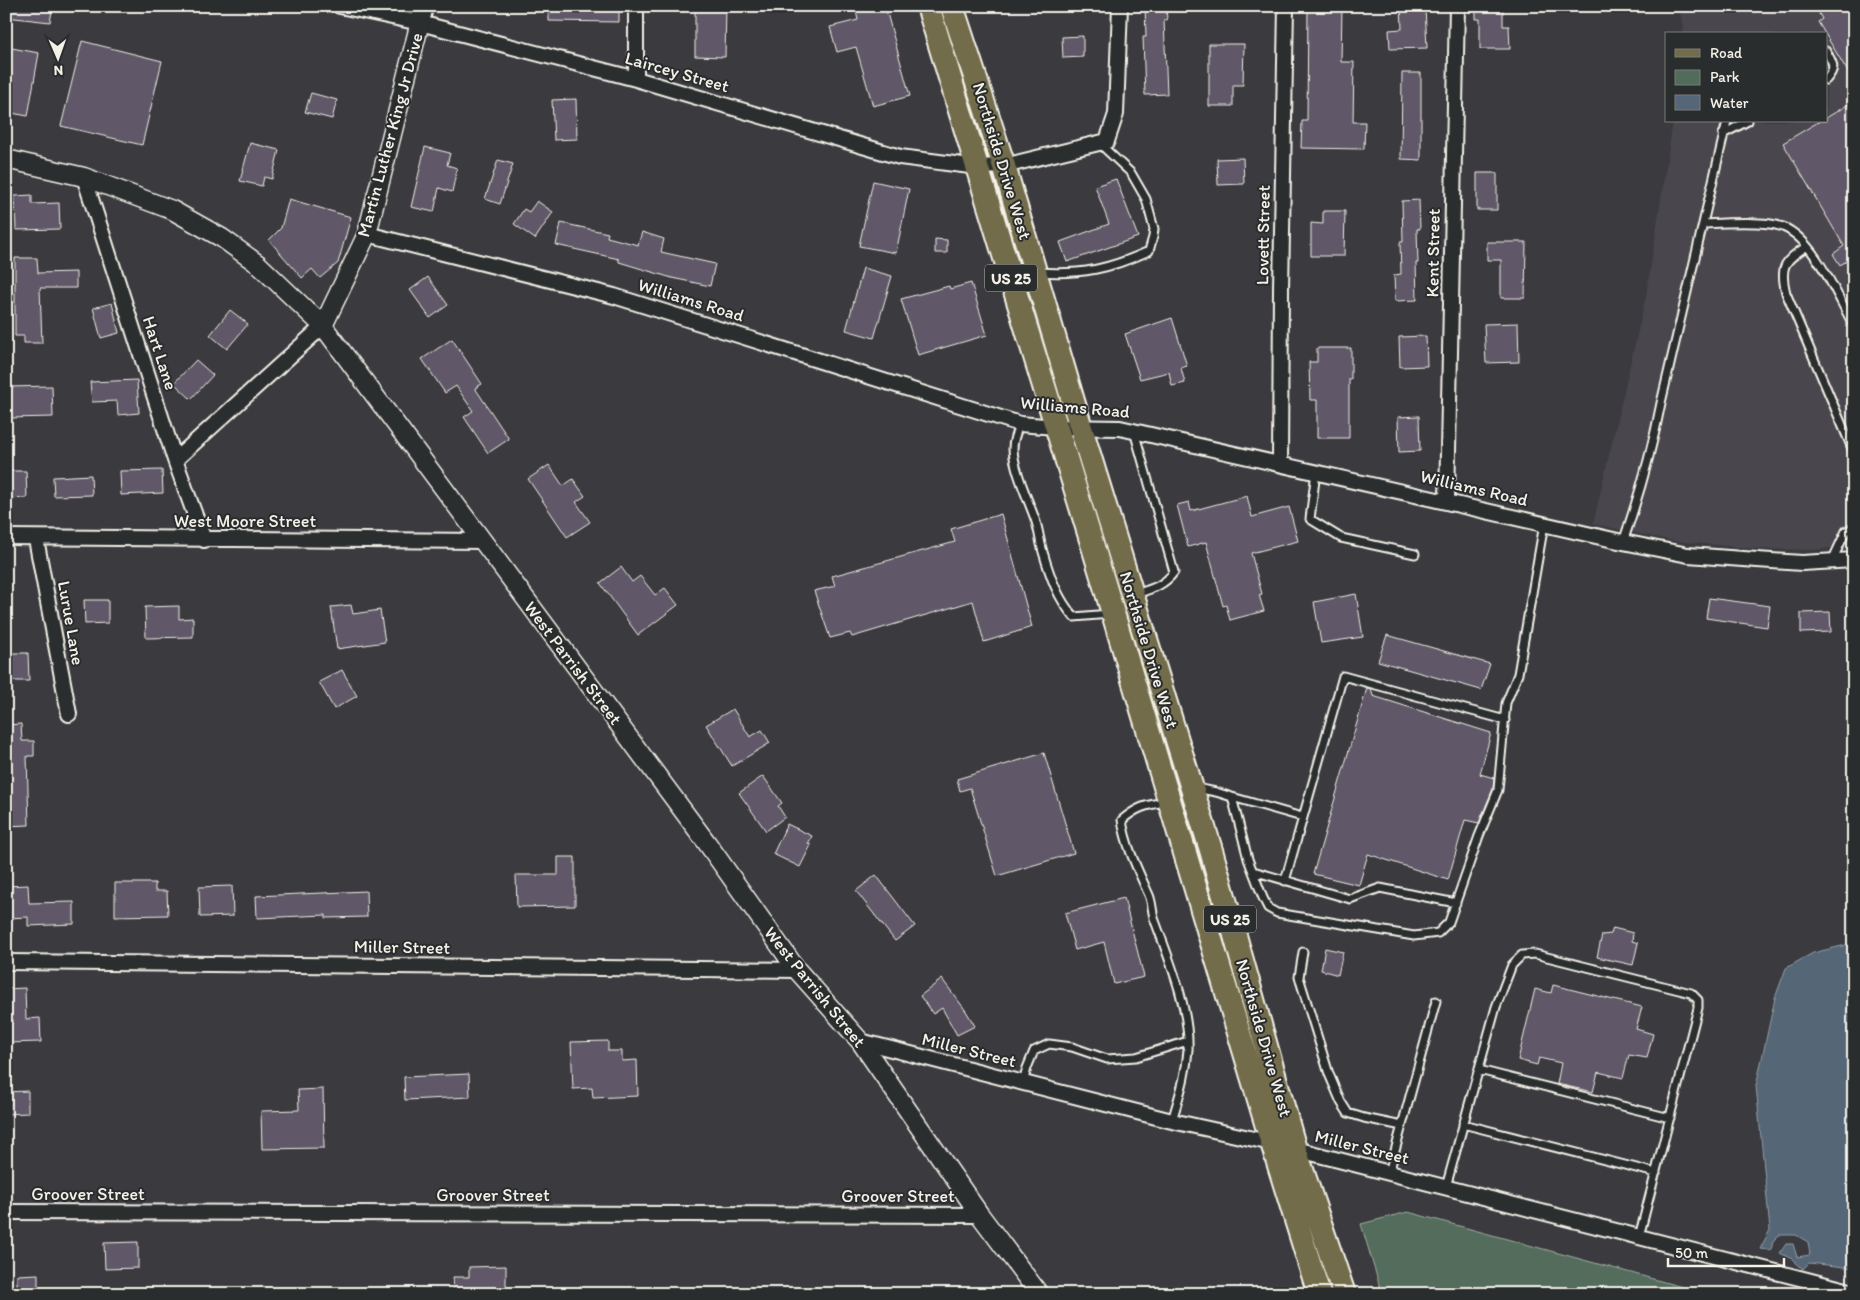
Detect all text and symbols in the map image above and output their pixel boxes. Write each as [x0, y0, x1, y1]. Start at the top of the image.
street label: Martin Luther King Jr Drive [352, 30, 428, 240]
north arrow [32, 32, 82, 82]
legend [1665, 32, 1828, 122]
text: Road [1710, 44, 1743, 62]
street label: Laircey Street [622, 47, 732, 97]
text: N [53, 62, 63, 79]
text: Park [1710, 68, 1740, 86]
street label: Northside Drive West [968, 80, 1036, 242]
text: Water [1710, 94, 1749, 112]
street label: Lovett Street [1251, 185, 1275, 285]
street label: Kent Street [1421, 208, 1445, 298]
road number: US 25 [985, 264, 1037, 292]
street label: Williams Road [635, 273, 747, 327]
street label: Hart Lane [138, 313, 182, 393]
street label: Williams Road [1019, 391, 1131, 423]
street label: Williams Road [1418, 465, 1530, 511]
street label: West Moore Street [174, 510, 316, 532]
street label: Northside Drive West [1115, 569, 1183, 731]
street label: Lurue Lane [53, 579, 89, 667]
street label: West Parrish Street [519, 597, 627, 729]
road number: US 25 [1204, 906, 1256, 932]
street label: West Parrish Street [759, 922, 871, 1052]
street label: Miller Street [354, 935, 451, 959]
street label: Northside Drive West [1231, 957, 1297, 1120]
street label: Miller Street [920, 1028, 1019, 1072]
street label: Miller Street [1313, 1125, 1412, 1169]
street label: Groover Street [31, 1183, 145, 1205]
street label: Groover Street [436, 1184, 550, 1206]
street label: Groover Street [841, 1185, 955, 1207]
scale bar [1668, 1235, 1784, 1267]
text: 50 m [1675, 1244, 1708, 1262]

